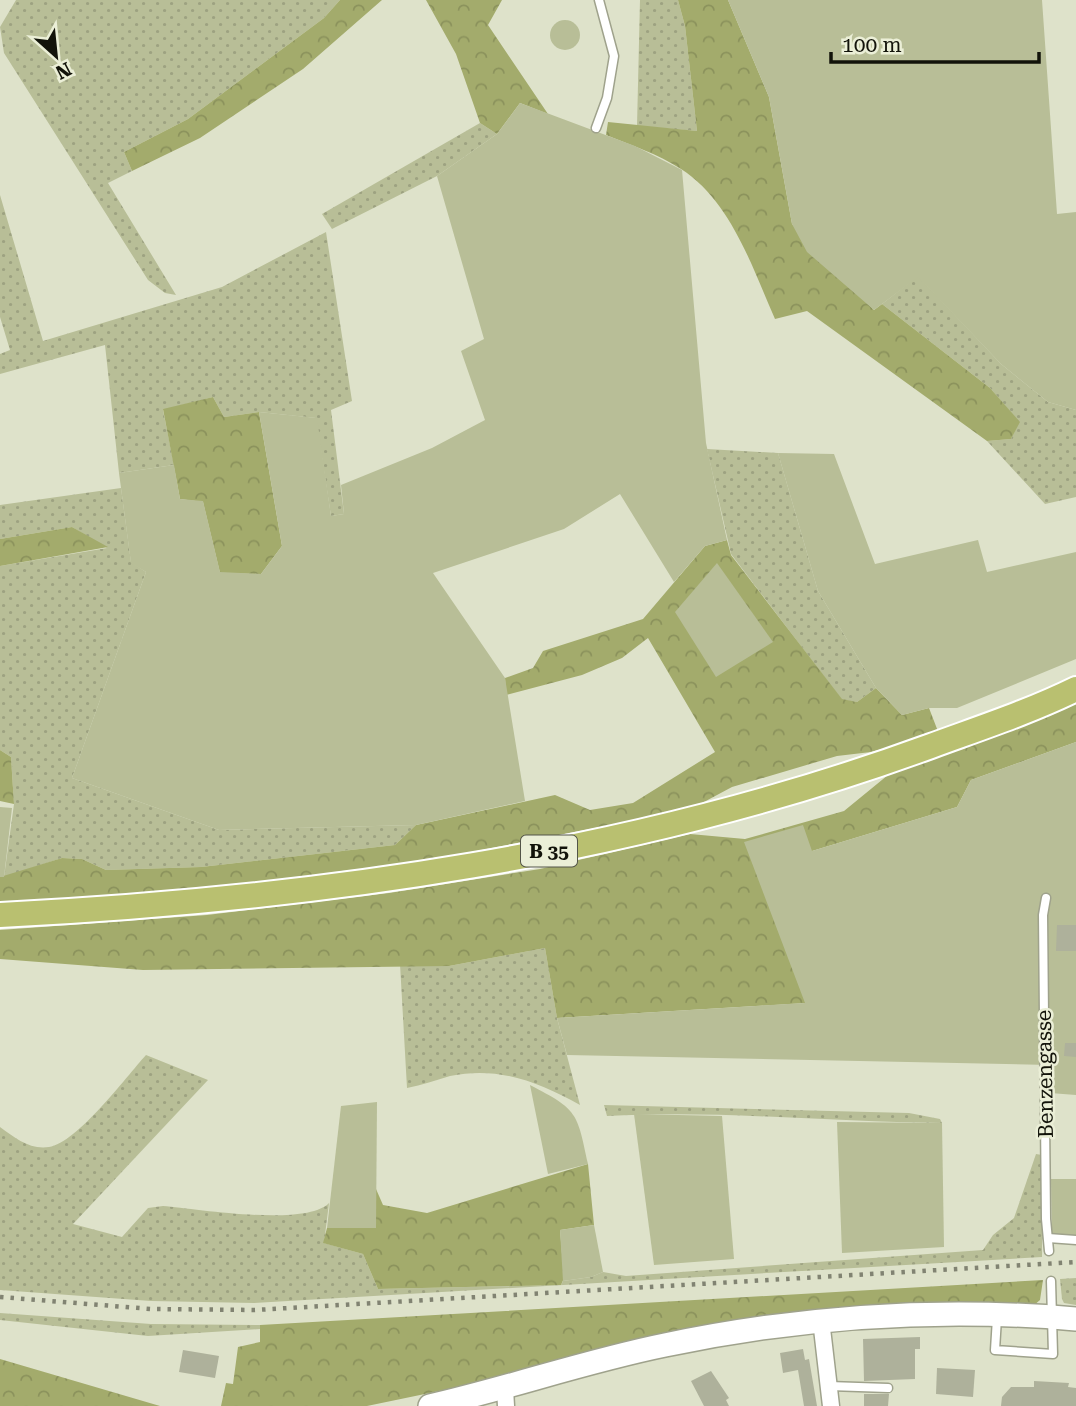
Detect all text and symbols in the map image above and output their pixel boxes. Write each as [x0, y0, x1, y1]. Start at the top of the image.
north arrow [21, 21, 91, 91]
scale bar [831, 21, 1039, 65]
text: 100 m [842, 33, 902, 57]
text: N [51, 57, 75, 84]
road number: B 35 [521, 836, 577, 866]
street label: Benzengasse [1032, 1010, 1058, 1138]

